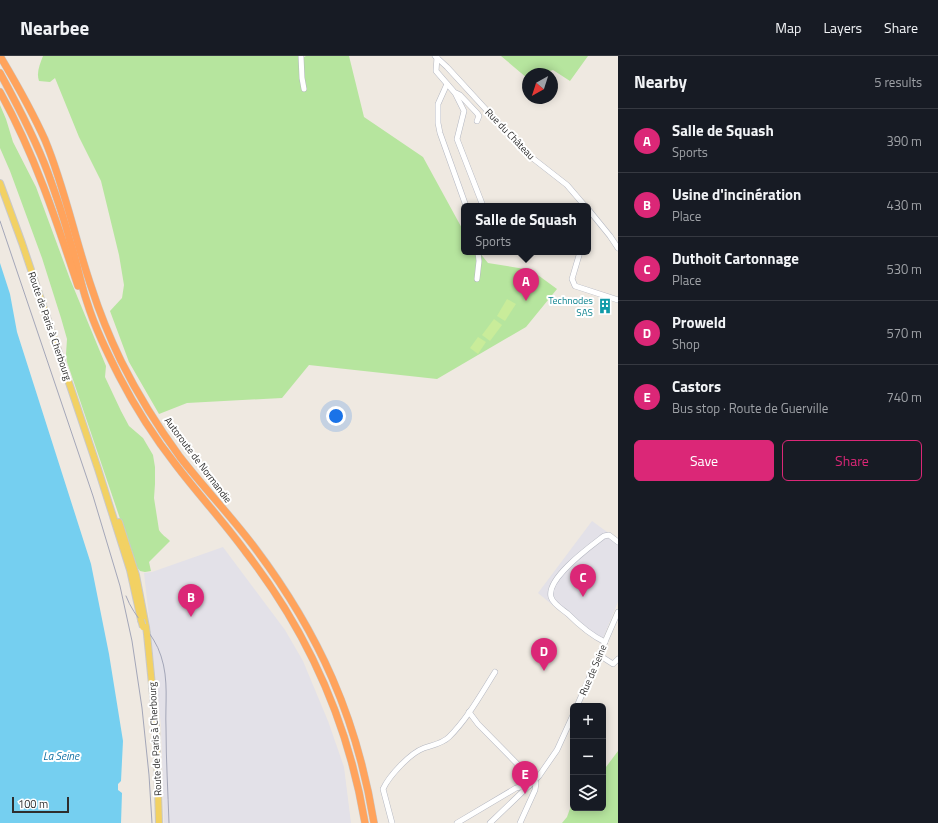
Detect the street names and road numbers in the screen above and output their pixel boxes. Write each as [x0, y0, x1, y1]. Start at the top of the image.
street label: Rue du Château [482, 105, 538, 163]
street label: Route de Paris à Cherbourg [24, 270, 76, 382]
street label: Autoroute de Normandie [161, 414, 235, 506]
street label: Rue de Seine [575, 642, 611, 698]
street label: Route de Paris à Cherbourg [145, 682, 165, 796]

